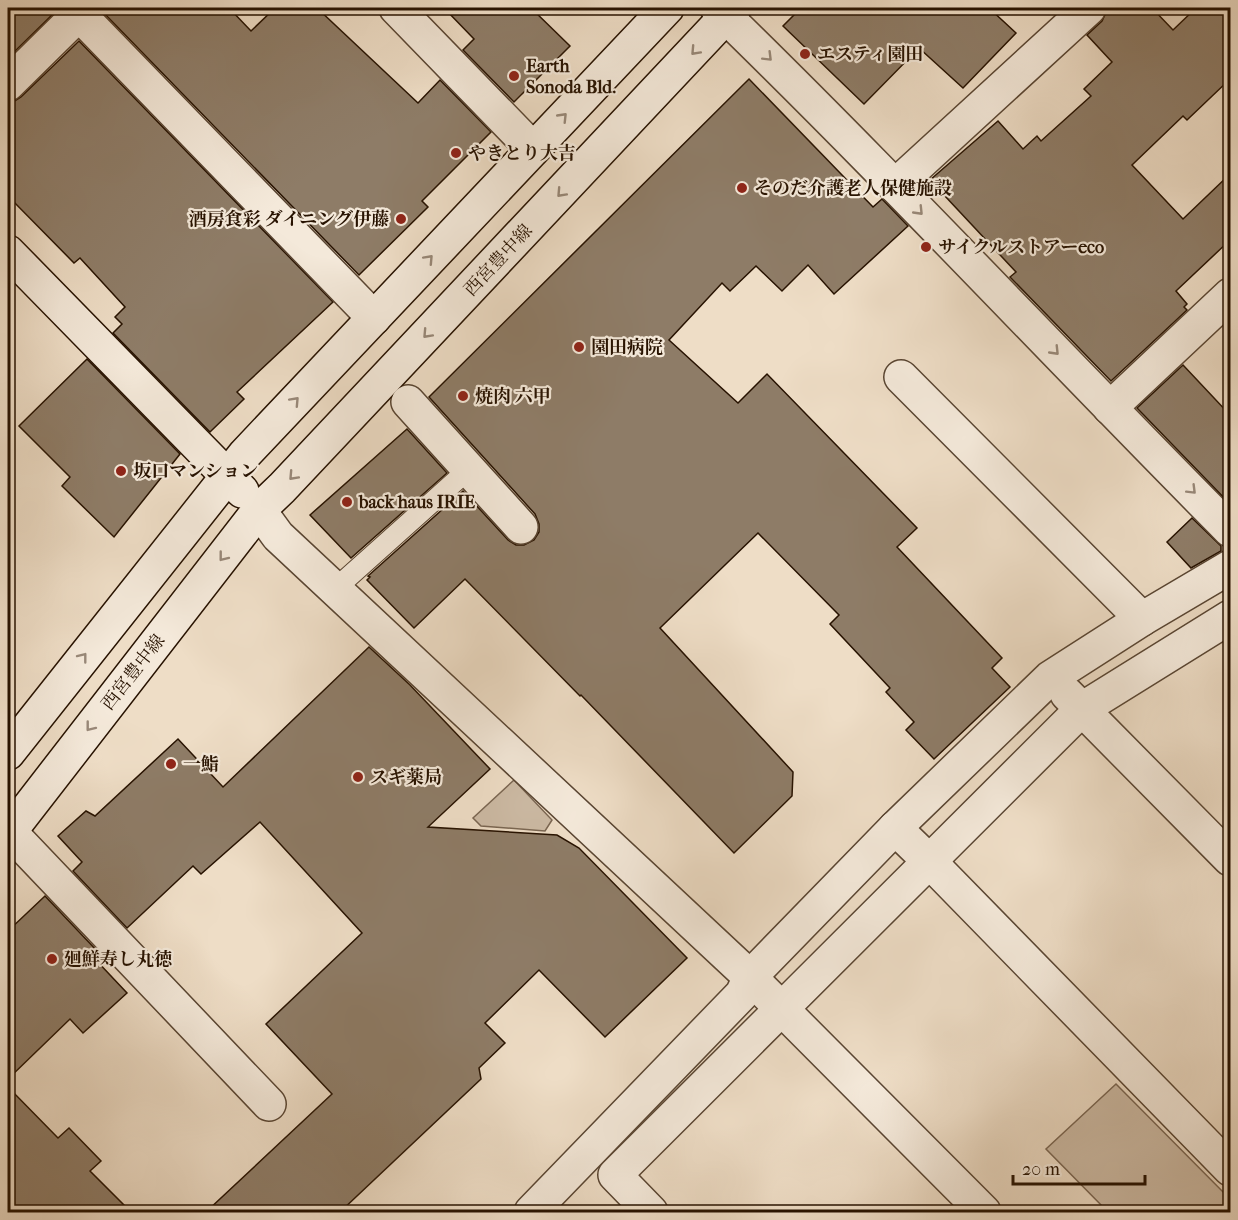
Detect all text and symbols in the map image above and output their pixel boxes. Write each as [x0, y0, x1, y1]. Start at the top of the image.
one-way arrow [692, 44, 703, 55]
place label: エスティ園田 [817, 44, 923, 65]
marker: エスティ園田 [798, 47, 812, 61]
one-way arrow [761, 51, 772, 61]
place label: Earth Sonoda Bld. [526, 56, 617, 98]
marker: Earth Sonoda Bld. [507, 69, 521, 83]
one-way arrow [556, 113, 567, 124]
place label: やきとり大吉 [468, 143, 576, 164]
marker: やきとり大吉 [449, 146, 463, 160]
place label: そのだ介護老人保健施設 [754, 178, 952, 199]
marker: そのだ介護老人保健施設 [735, 181, 749, 195]
one-way arrow [558, 185, 569, 196]
one-way arrow [912, 204, 923, 215]
place label: 酒房食彩 ダイニング伊藤 [189, 209, 389, 230]
marker: 酒房食彩 ダイニング伊藤 [394, 212, 408, 226]
street label: 西宮豊中線 [460, 220, 537, 300]
place label: サイクルストアーeco [938, 237, 1104, 258]
marker: サイクルストアーeco [919, 240, 933, 254]
one-way arrow [422, 255, 433, 266]
one-way arrow [424, 327, 435, 338]
place label: 園田病院 [591, 337, 663, 358]
marker: 園田病院 [572, 340, 586, 354]
one-way arrow [1048, 345, 1059, 355]
place label: 焼肉 六甲 [475, 386, 551, 407]
marker: 焼肉 六甲 [456, 389, 470, 403]
one-way arrow [288, 397, 299, 408]
place label: 坂口マンション [133, 461, 258, 482]
marker: 坂口マンション [114, 464, 128, 478]
one-way arrow [290, 469, 301, 480]
one-way arrow [1184, 483, 1195, 494]
place label: back haus IRIE [358, 492, 475, 513]
marker: back haus IRIE [340, 495, 354, 509]
one-way arrow [219, 550, 230, 561]
street label: 西宮豊中線 [97, 630, 169, 714]
one-way arrow [75, 653, 86, 664]
one-way arrow [87, 721, 98, 732]
place label: 一鮨 [183, 754, 219, 775]
marker: 一鮨 [164, 757, 178, 771]
place label: スギ薬局 [370, 767, 442, 788]
marker: スギ薬局 [351, 770, 365, 784]
place label: 廻鮮寿し丸徳 [64, 949, 172, 970]
marker: 廻鮮寿し丸徳 [45, 952, 59, 966]
scale bar [1013, 1148, 1145, 1186]
text: 20 m [1022, 1159, 1060, 1180]

